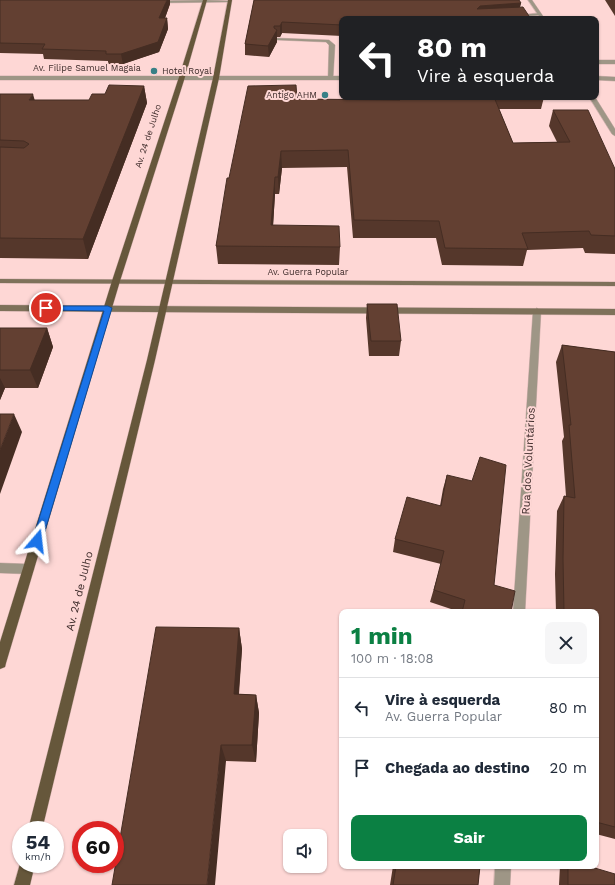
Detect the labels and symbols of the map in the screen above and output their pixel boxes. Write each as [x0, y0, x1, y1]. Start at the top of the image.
street label: Av. Filipe Samuel Magaia [33, 63, 141, 73]
marker: Hotel Royal [149, 66, 159, 76]
place label: Hotel Royal [162, 66, 212, 76]
place label: Antigo AHM [266, 90, 317, 100]
marker: Antigo AHM [320, 90, 330, 100]
street label: Av. 24 de Julho [133, 103, 163, 169]
street label: Av. Guerra Popular [267, 267, 349, 277]
pin [29, 291, 63, 325]
street label: Rua dos Voluntários [519, 407, 538, 515]
position arrow [16, 520, 58, 562]
street label: Av. 24 de Julho [63, 550, 96, 632]
speed limit sign: 60 [72, 821, 124, 873]

